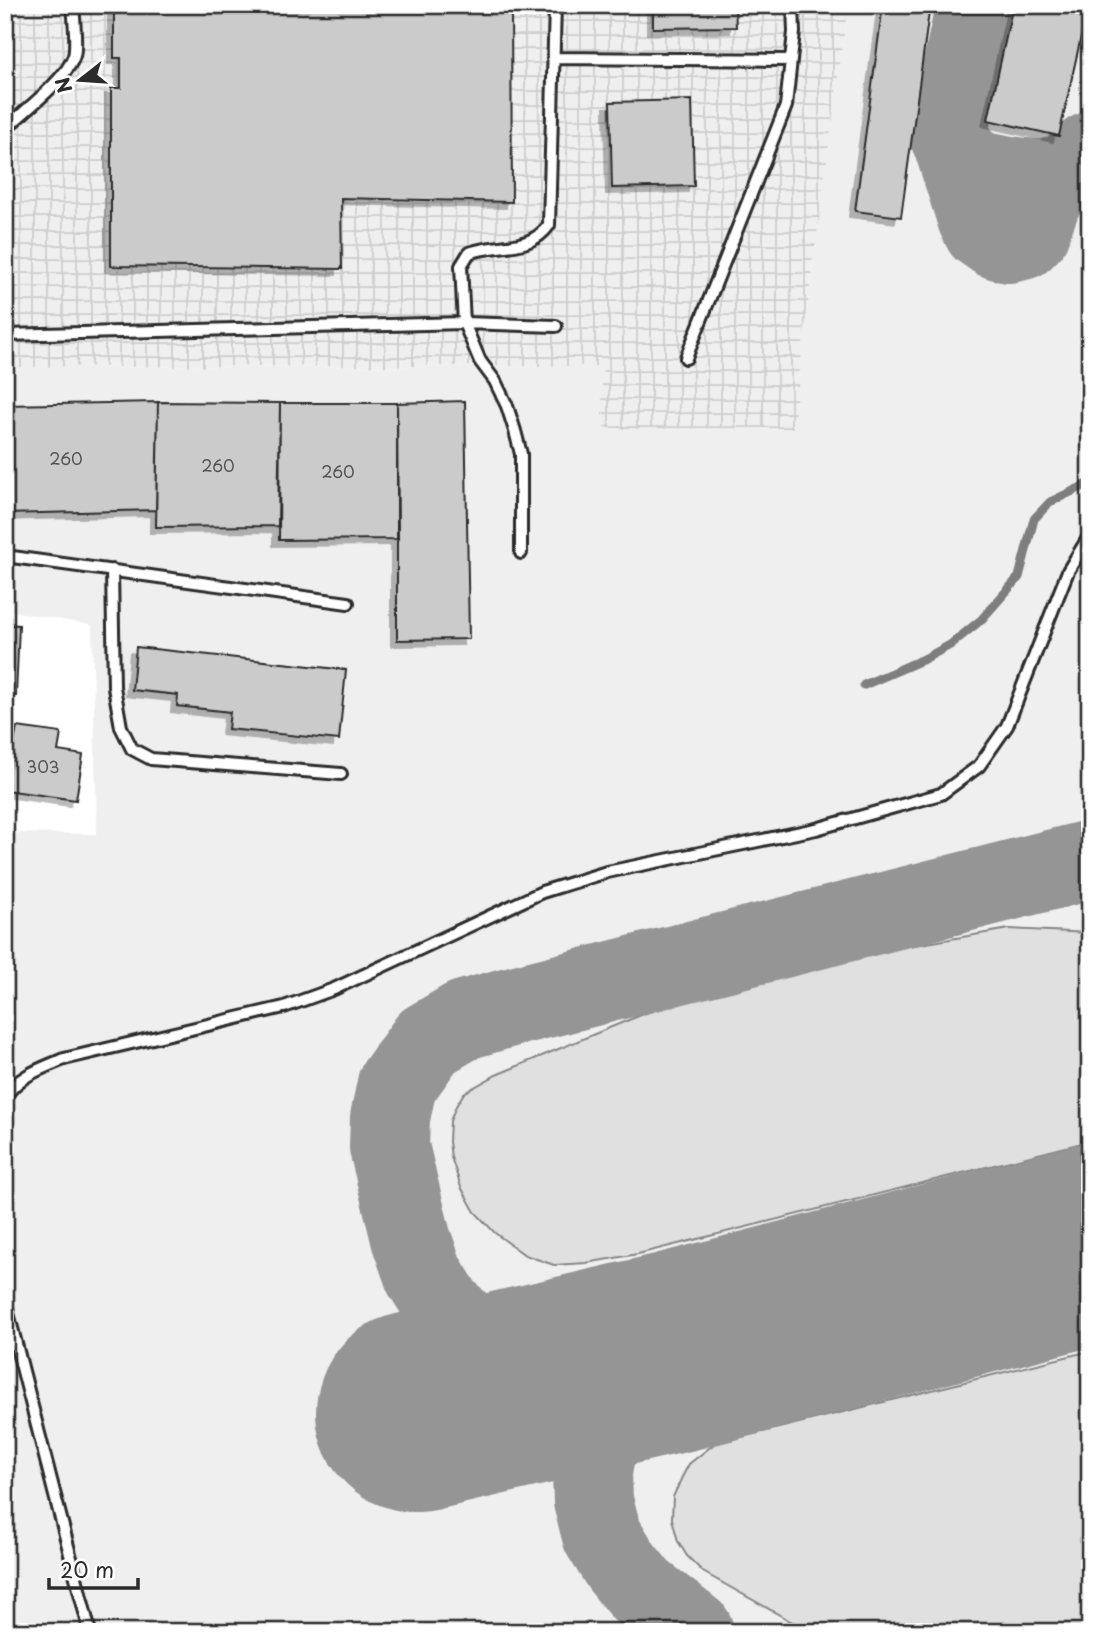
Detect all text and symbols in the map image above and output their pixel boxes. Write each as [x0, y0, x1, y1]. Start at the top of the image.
north arrow [46, 46, 116, 116]
text: N [47, 74, 78, 97]
house number: 260 [49, 446, 83, 470]
house number: 260 [201, 453, 235, 477]
house number: 260 [321, 459, 355, 483]
house number: 303 [27, 754, 59, 778]
scale bar [49, 1546, 138, 1590]
text: 20 m [60, 1553, 114, 1585]

